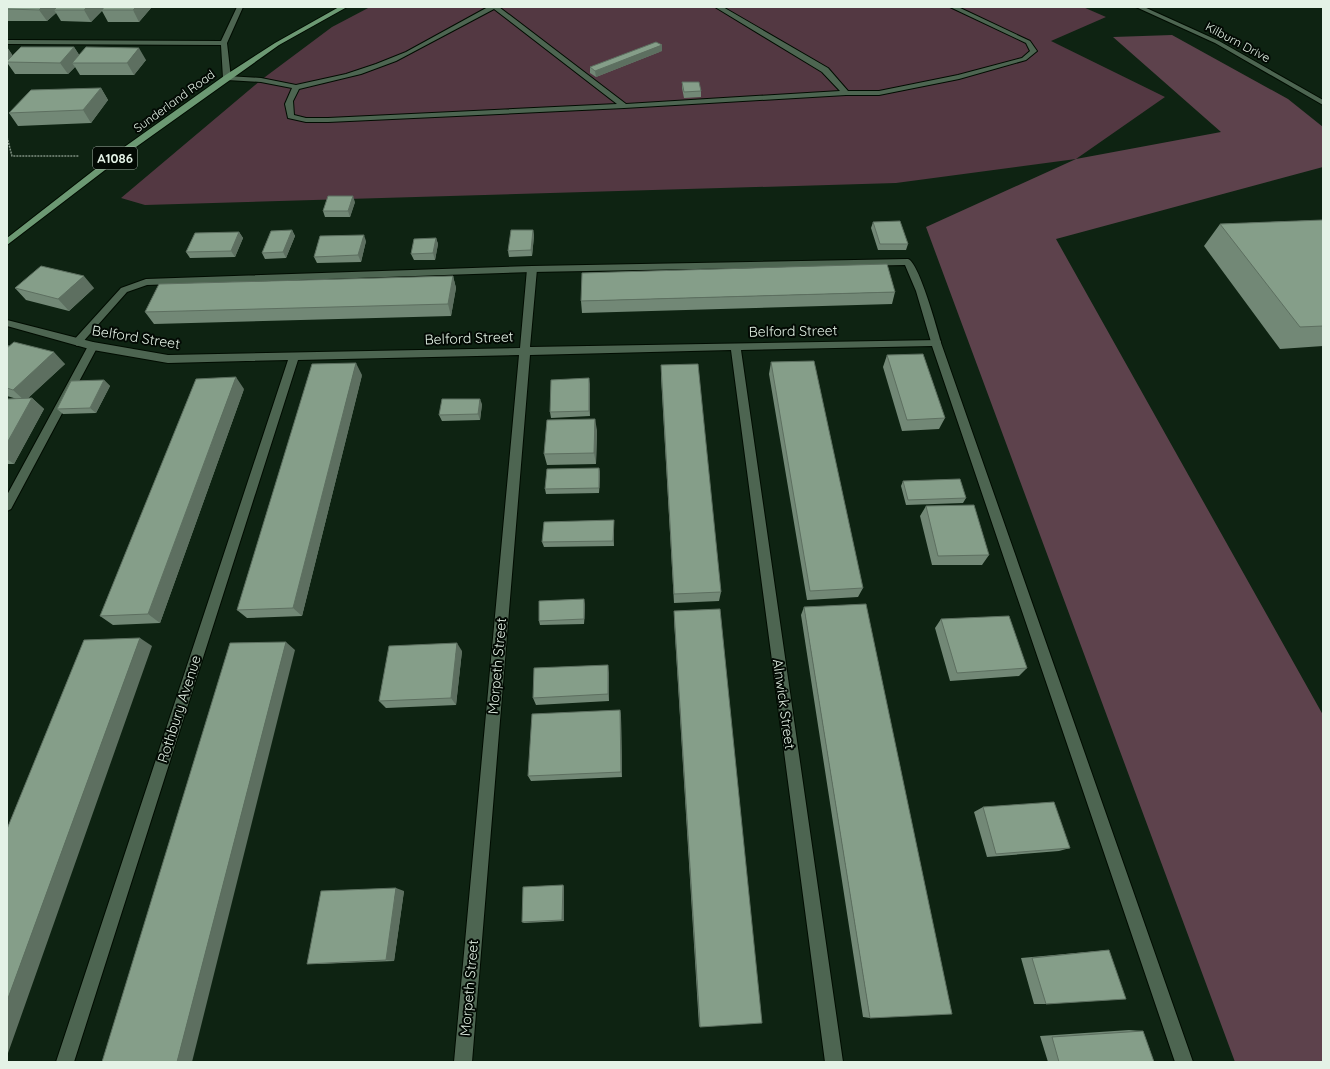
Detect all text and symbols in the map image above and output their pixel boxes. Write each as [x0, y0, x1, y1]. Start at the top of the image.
street label: Kilburn Drive [1203, 19, 1273, 65]
street label: Sunderland Road [131, 67, 217, 135]
road number: A1086 [93, 147, 137, 169]
street label: Belford Street [91, 321, 182, 353]
street label: Belford Street [748, 321, 838, 341]
street label: Belford Street [424, 327, 514, 349]
street label: Morpeth Street [484, 617, 510, 715]
street label: Rothbury Avenue [153, 653, 205, 765]
street label: Alnwick Street [769, 658, 799, 750]
street label: Morpeth Street [456, 939, 482, 1037]

